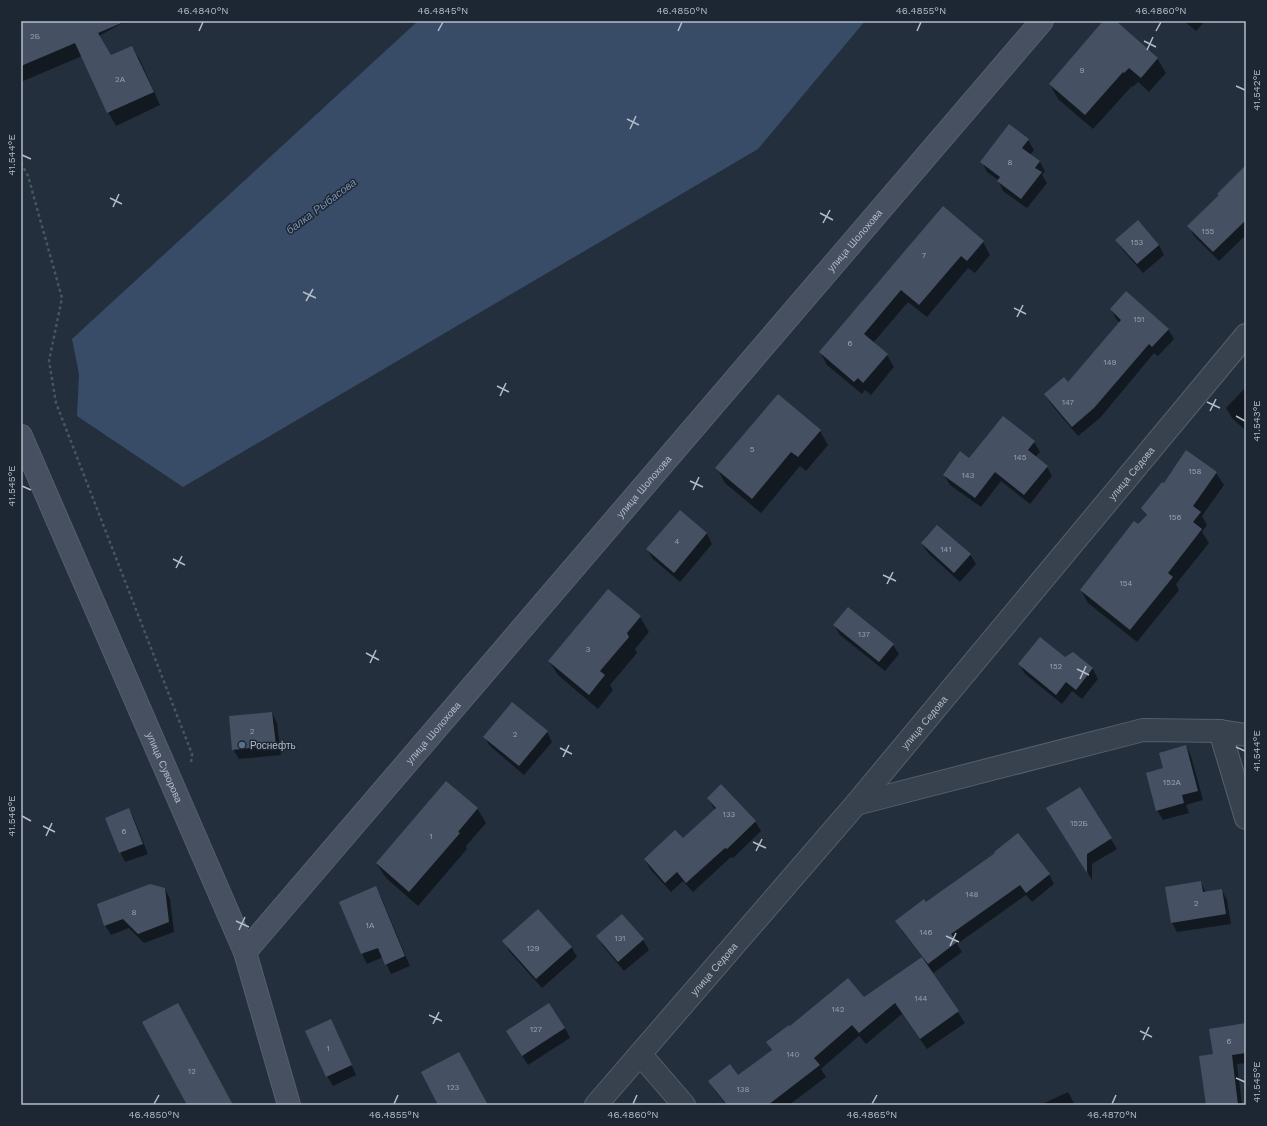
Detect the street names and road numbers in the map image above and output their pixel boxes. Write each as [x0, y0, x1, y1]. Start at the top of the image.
street label: улица Шолохова [825, 207, 885, 274]
street label: улица Седова [1106, 444, 1157, 502]
street label: улица Шолохова [614, 453, 674, 520]
street label: улица Седова [899, 694, 950, 751]
street label: улица Шолохова [404, 699, 463, 766]
street label: улица Суворова [144, 730, 185, 805]
street label: улица Седова [688, 940, 740, 998]

